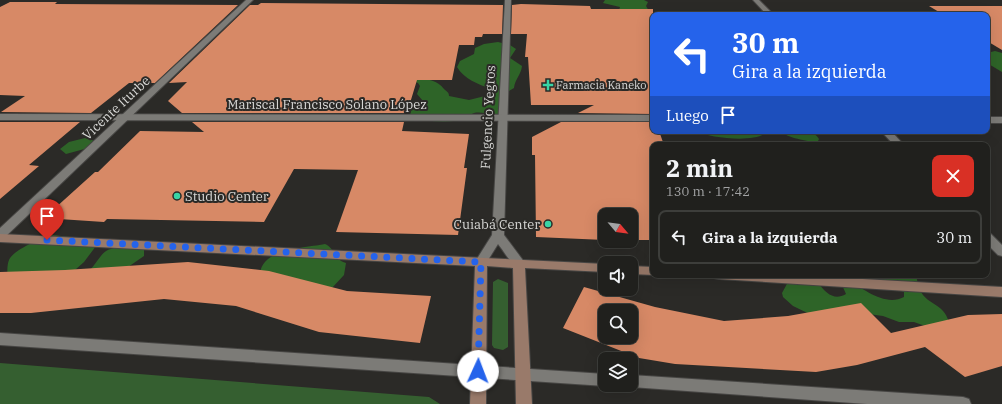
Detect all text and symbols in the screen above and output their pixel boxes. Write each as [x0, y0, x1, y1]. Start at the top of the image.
text: 30 m [732, 24, 799, 61]
icon: left [666, 28, 718, 80]
text: Gira a la izquierda [732, 60, 887, 83]
street label: Fulgencio Yegros [477, 65, 499, 169]
street label: Vicente Iturbe [79, 72, 154, 144]
place label: Farmacia Kaneko [556, 78, 647, 92]
marker: Farmacia Kaneko [543, 80, 553, 90]
street label: Mariscal Francisco Solano López [227, 96, 427, 113]
icon: arrive [717, 104, 739, 126]
text: Luego [666, 106, 709, 125]
text: 2 min [666, 152, 733, 184]
button: close [932, 155, 974, 197]
text: 130 m · 17:42 [666, 183, 750, 200]
place label: Studio Center [185, 188, 269, 205]
marker: Studio Center [172, 191, 182, 201]
pin [30, 199, 64, 240]
icon: arrive [36, 205, 58, 227]
north arrow [598, 208, 638, 248]
map controls [598, 208, 638, 392]
place label: Cuiabá Center [454, 216, 540, 233]
marker: Cuiabá Center [543, 219, 553, 229]
icon: left [668, 226, 690, 248]
text: Gira a la izquierda [702, 228, 838, 247]
text: 30 m [936, 228, 972, 247]
button: sound [598, 256, 638, 296]
button: search [598, 304, 638, 344]
position arrow [457, 350, 499, 392]
button: layers [598, 352, 638, 392]

